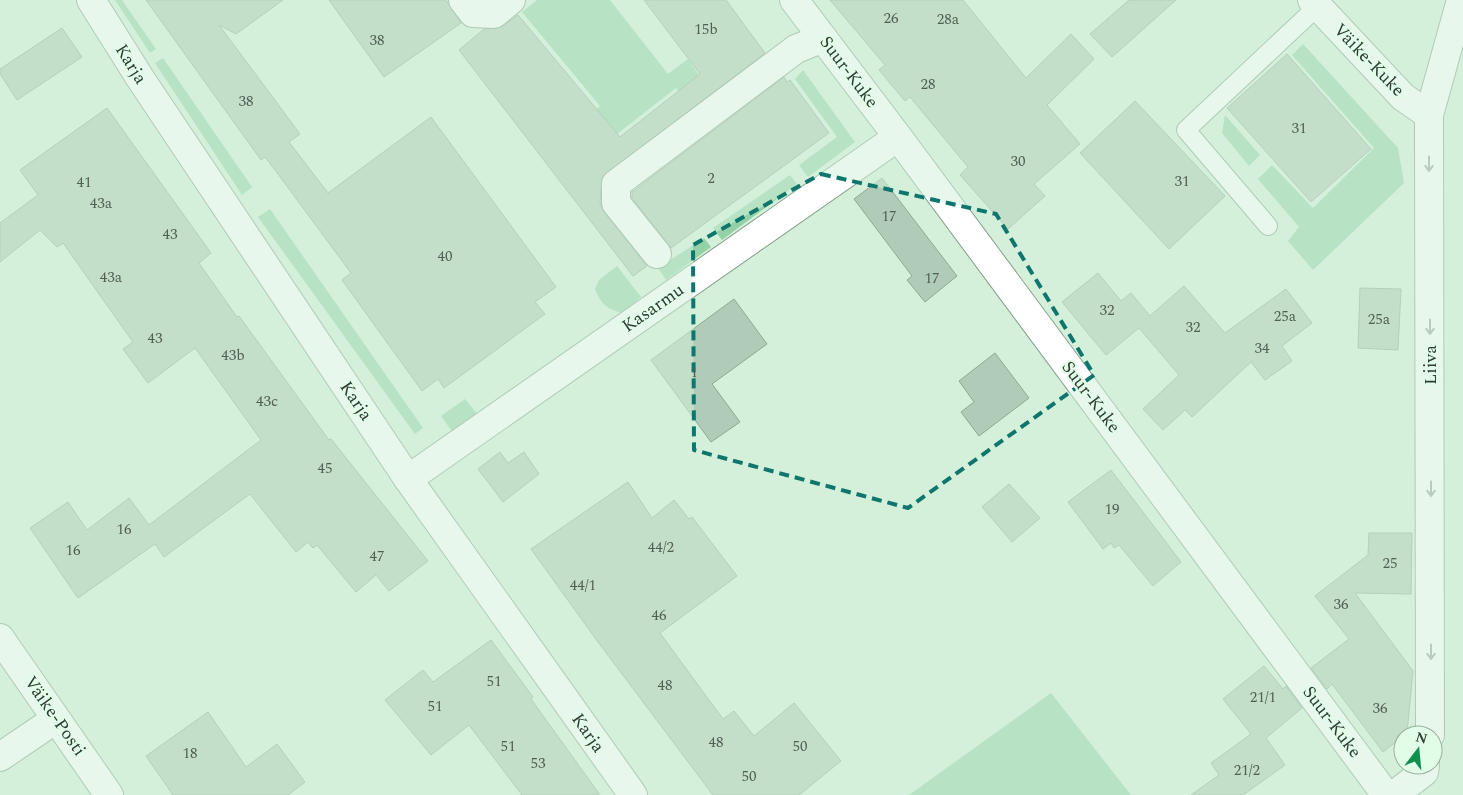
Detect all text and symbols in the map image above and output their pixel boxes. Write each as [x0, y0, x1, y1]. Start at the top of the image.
house number: 26 [883, 7, 899, 30]
house number: 28a [937, 8, 960, 31]
street label: Väike-Kuke [1327, 17, 1411, 103]
house number: 15b [694, 18, 718, 41]
house number: 38 [369, 29, 385, 52]
street label: Suur-Kuke [813, 30, 885, 114]
street label: Karja [108, 39, 154, 90]
house number: 28 [920, 73, 936, 96]
house number: 38 [238, 90, 254, 113]
house number: 31 [1291, 117, 1307, 140]
house number: 30 [1010, 150, 1026, 173]
one-way arrow [1424, 156, 1434, 172]
house number: 2 [707, 167, 715, 190]
house number: 31 [1174, 170, 1190, 193]
house number: 41 [76, 171, 92, 194]
house number: 43a [90, 192, 113, 215]
house number: 17 [881, 205, 897, 228]
house number: 43 [162, 223, 178, 246]
house number: 40 [437, 245, 453, 268]
house number: 43a [100, 266, 123, 289]
house number: 17 [924, 267, 940, 290]
street label: Kasarmu [616, 277, 690, 339]
house number: 32 [1099, 299, 1115, 322]
house number: 25a [1274, 305, 1297, 328]
house number: 25a [1368, 308, 1391, 331]
house number: 32 [1185, 316, 1201, 339]
one-way arrow [1425, 318, 1435, 334]
house number: 43 [147, 327, 163, 350]
house number: 34 [1254, 337, 1270, 360]
house number: 43b [221, 344, 245, 367]
street label: Liiva [1417, 345, 1444, 385]
street label: Suur-Kuke [1055, 355, 1127, 439]
house number: 1 [690, 361, 698, 384]
street label: Karja [333, 376, 379, 427]
house number: 43c [256, 390, 278, 413]
house number: 45 [317, 457, 333, 480]
one-way arrow [1426, 480, 1436, 497]
house number: 19 [1104, 498, 1120, 521]
house number: 16 [116, 518, 132, 541]
house number: 44/2 [648, 536, 674, 559]
house number: 16 [65, 539, 81, 562]
house number: 47 [369, 545, 385, 568]
house number: 25 [1382, 552, 1398, 575]
house number: 44/1 [570, 574, 596, 597]
house number: 36 [1333, 593, 1349, 616]
house number: 46 [651, 604, 667, 627]
one-way arrow [1426, 643, 1435, 659]
street label: Väike-Posti [17, 670, 93, 762]
house number: 51 [486, 670, 502, 693]
house number: 48 [657, 674, 673, 697]
street label: Suur-Kuke [1296, 680, 1368, 764]
house number: 21/1 [1250, 686, 1276, 709]
house number: 51 [427, 695, 443, 718]
house number: 36 [1372, 697, 1388, 720]
street label: Karja [565, 708, 611, 759]
north arrow [1393, 725, 1443, 775]
text: N [1413, 726, 1430, 750]
house number: 48 [708, 731, 724, 754]
house number: 51 [500, 735, 516, 758]
house number: 50 [792, 735, 808, 758]
house number: 18 [182, 742, 198, 765]
house number: 53 [530, 752, 546, 775]
house number: 21/2 [1234, 759, 1260, 782]
house number: 50 [741, 765, 757, 788]

